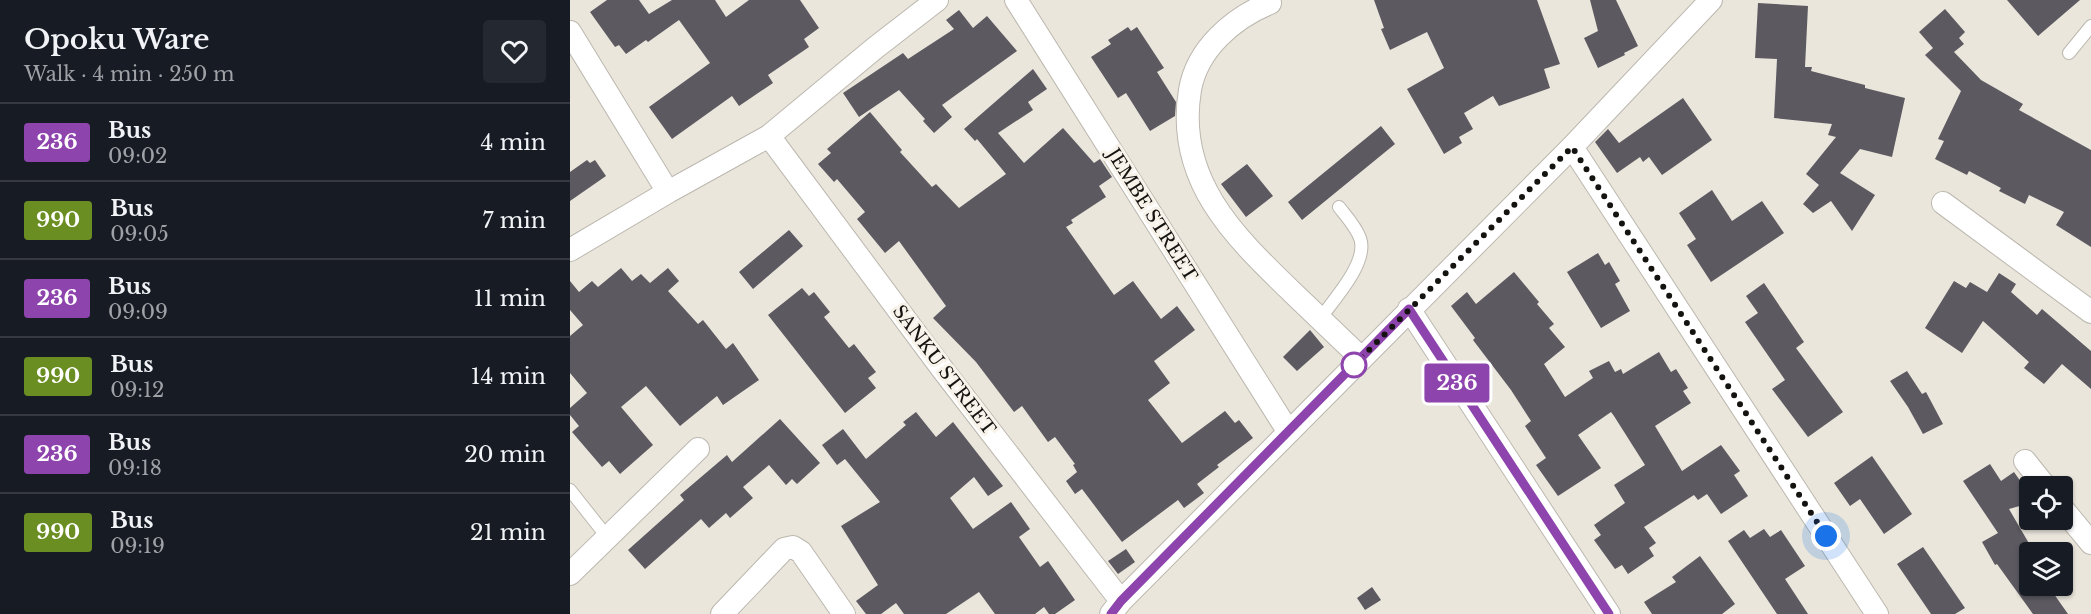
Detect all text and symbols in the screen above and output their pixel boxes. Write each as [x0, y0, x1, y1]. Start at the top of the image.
button: heart [483, 20, 546, 83]
text: Opoku Ware [24, 22, 210, 57]
text: Walk · 4 min · 250 m [24, 62, 234, 86]
text: Bus [108, 117, 151, 144]
text: 236 [36, 129, 78, 155]
text: 4 min [481, 129, 546, 156]
street label: JEMBE STREET [1101, 143, 1202, 286]
text: 09:02 [108, 144, 167, 168]
text: Bus [110, 195, 153, 222]
text: 990 [36, 207, 80, 233]
text: 7 min [482, 207, 546, 234]
text: 09:05 [110, 222, 169, 246]
text: Bus [108, 273, 151, 300]
text: 236 [36, 285, 78, 311]
text: 11 min [474, 285, 546, 312]
text: 09:09 [108, 300, 168, 324]
street label: SANKU STREET [888, 301, 1000, 440]
text: Bus [110, 351, 153, 378]
unlabelled marker [1341, 352, 1367, 378]
text: 990 [36, 363, 80, 389]
text: 14 min [471, 363, 546, 390]
line badge: 236 [1422, 364, 1492, 403]
text: 236 [1436, 370, 1478, 396]
text: 09:12 [110, 378, 164, 402]
text: Bus [108, 429, 151, 456]
text: 236 [36, 441, 78, 467]
text: 20 min [464, 441, 546, 468]
text: 09:18 [108, 456, 162, 480]
map controls [2019, 476, 2073, 596]
button: locate [2019, 476, 2073, 530]
text: Bus [110, 507, 153, 534]
text: 990 [36, 519, 80, 545]
text: 21 min [470, 519, 546, 546]
your location [1811, 521, 1841, 551]
text: 09:19 [110, 534, 165, 558]
button: layers [2019, 542, 2073, 596]

